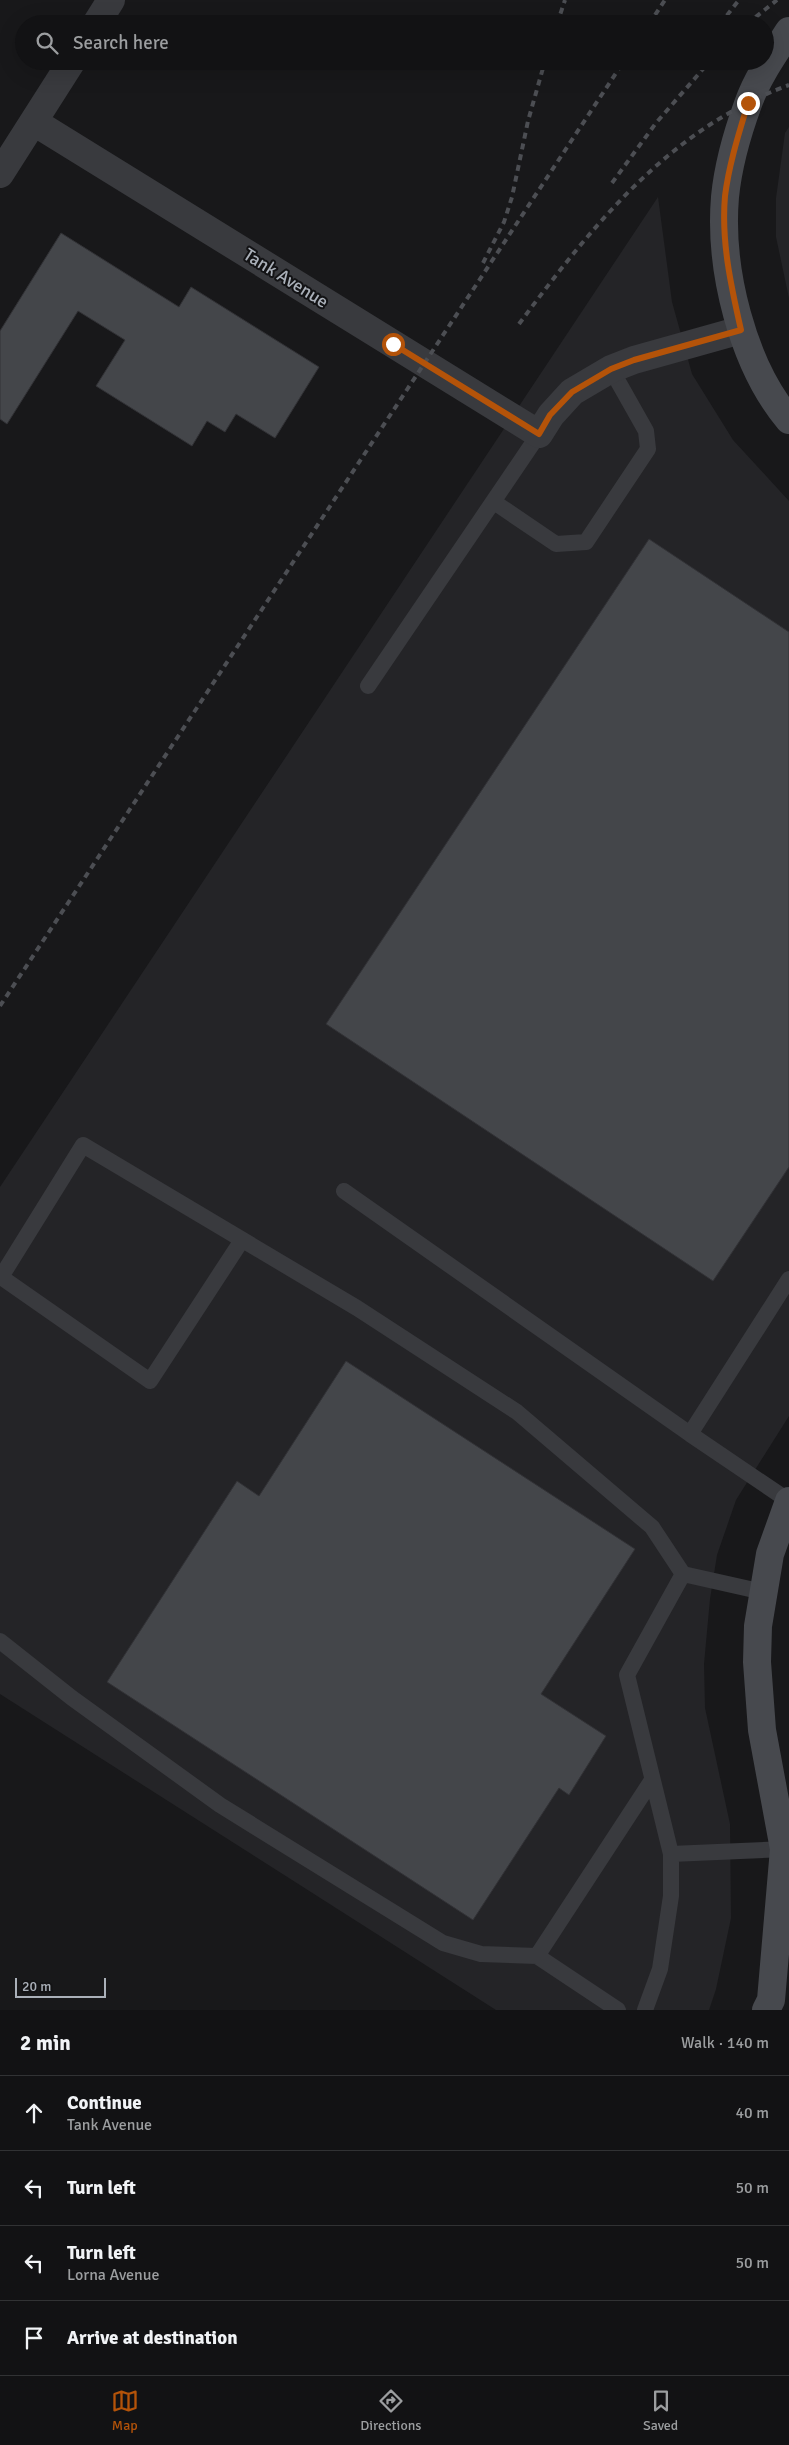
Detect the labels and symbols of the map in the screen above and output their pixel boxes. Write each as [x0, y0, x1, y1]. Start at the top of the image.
route end [737, 92, 760, 115]
street label: Tank Avenue [240, 243, 332, 313]
route start [382, 333, 405, 356]
scale bar [15, 1975, 106, 1998]

